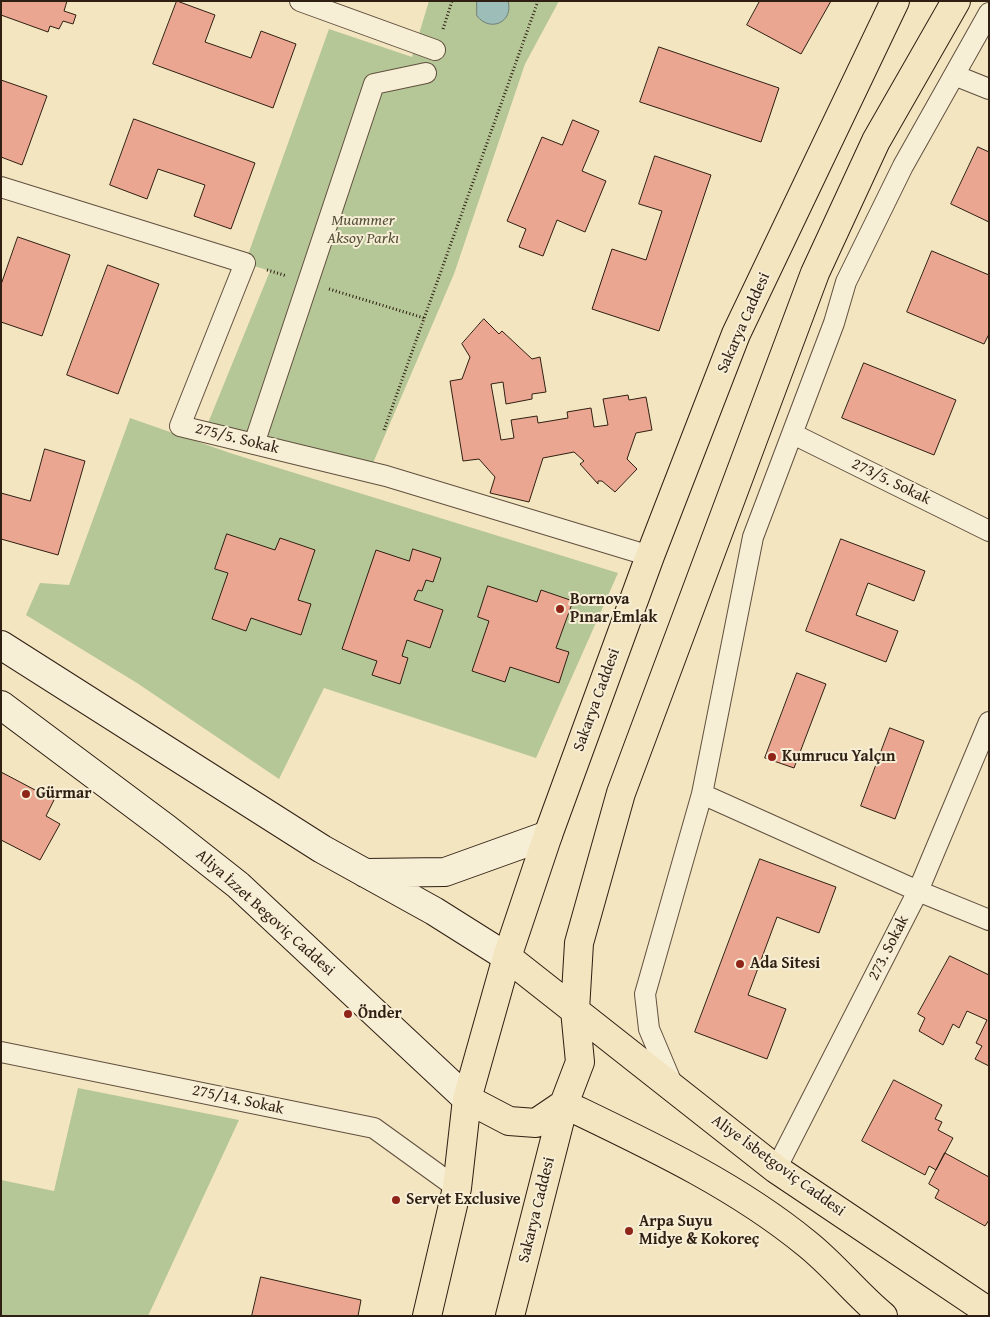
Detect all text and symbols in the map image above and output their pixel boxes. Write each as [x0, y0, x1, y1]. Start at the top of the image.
park label: Muammer Aksoy Parkı [327, 211, 399, 249]
street label: Sakarya Caddesi [713, 270, 775, 376]
street label: 275/5. Sokak [193, 419, 281, 459]
street label: 273/5. Sokak [848, 455, 934, 509]
place label: Bornova Pınar Emlak [570, 590, 657, 628]
marker: Bornova Pınar Emlak [554, 603, 566, 615]
street label: Sakarya Caddesi [569, 646, 625, 754]
place label: Kumrucu Yalçın [782, 747, 896, 767]
marker: Kumrucu Yalçın [766, 751, 778, 763]
place label: Gürmar [36, 784, 92, 804]
marker: Gürmar [20, 788, 32, 800]
street label: Aliya İzzet Begoviç Caddesi [192, 846, 338, 980]
street label: 273. Sokak [864, 912, 914, 984]
place label: Ada Sitesi [750, 954, 820, 974]
marker: Ada Sitesi [734, 958, 746, 970]
place label: Önder [358, 1004, 402, 1024]
marker: Önder [342, 1008, 354, 1020]
street label: 275/14. Sokak [190, 1081, 286, 1119]
street label: Aliye İsbetgoviç Caddesi [707, 1111, 849, 1221]
street label: Sakarya Caddesi [515, 1155, 559, 1265]
place label: Servet Exclusive [406, 1190, 521, 1210]
marker: Servet Exclusive [390, 1194, 402, 1206]
place label: Arpa Suyu Midye & Kokoreç [639, 1212, 759, 1250]
marker: Arpa Suyu Midye & Kokoreç [623, 1225, 635, 1237]

